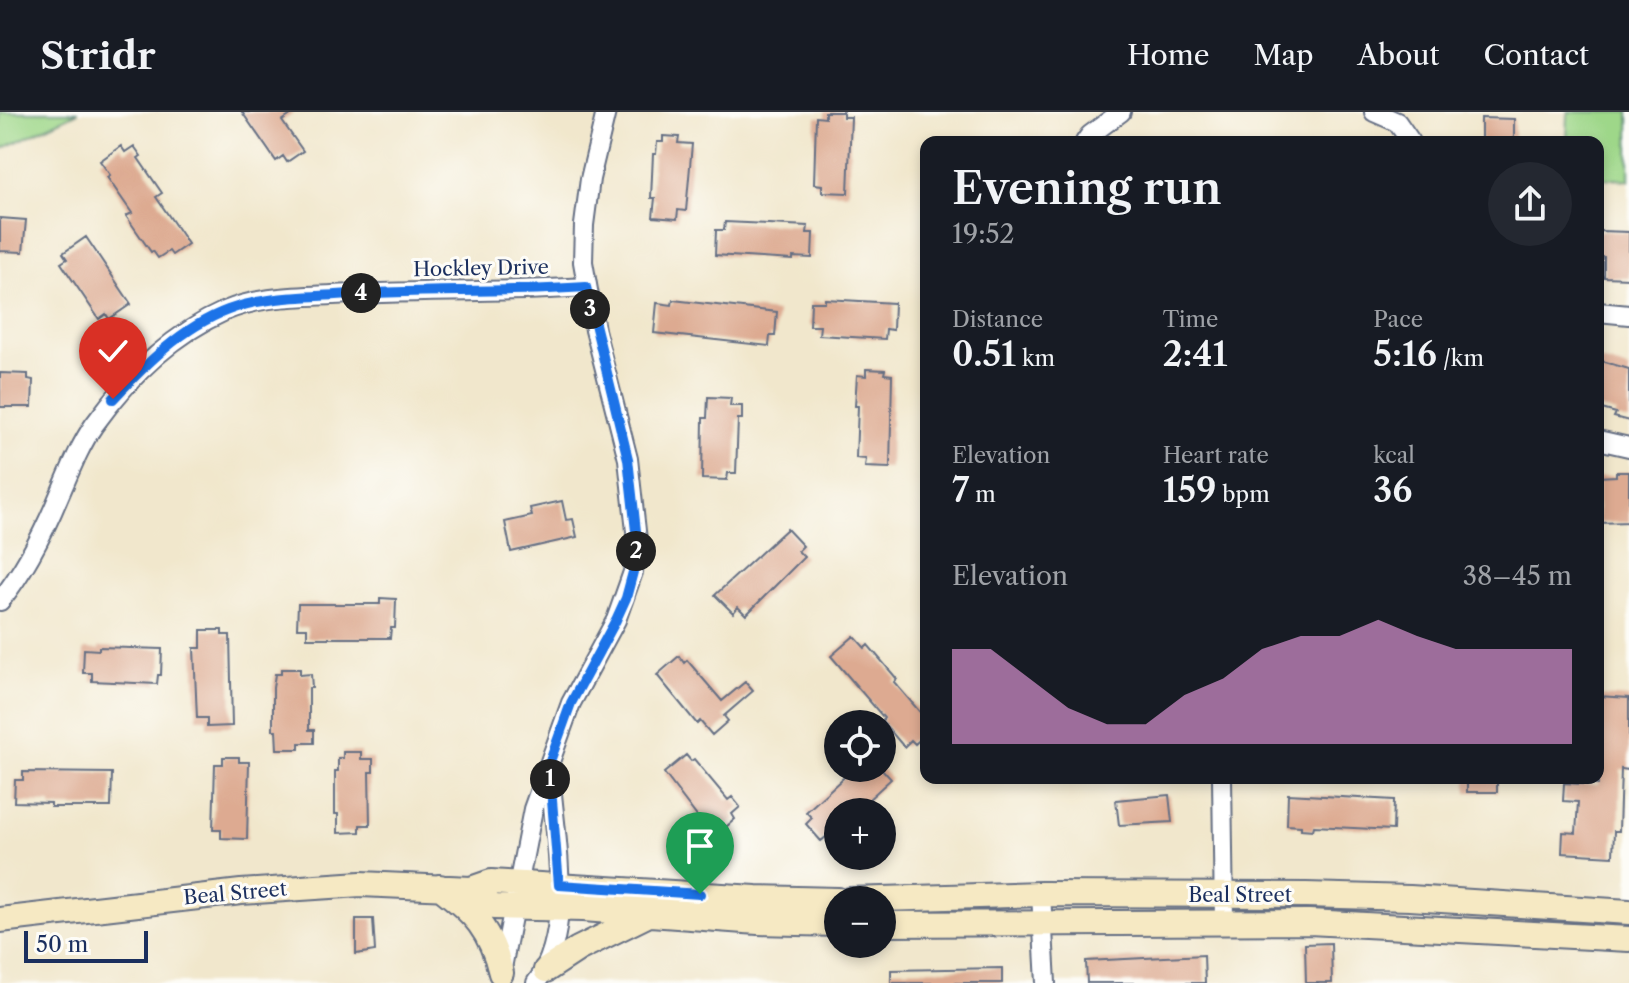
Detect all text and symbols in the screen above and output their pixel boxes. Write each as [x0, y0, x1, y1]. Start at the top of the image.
text: Stridr [40, 32, 156, 79]
text: Home [1127, 38, 1209, 72]
text: Map [1253, 38, 1313, 72]
text: About [1357, 38, 1439, 72]
text: Contact [1483, 38, 1589, 72]
text: Evening run [952, 161, 1222, 215]
button: share [1488, 162, 1572, 246]
text: 19:52 [952, 218, 1015, 250]
street label: Hockley Drive [413, 255, 549, 281]
pin: 4 [341, 273, 381, 313]
text: 4 [354, 279, 368, 306]
pin: 3 [570, 289, 610, 329]
text: 3 [584, 295, 596, 322]
text: Distance [952, 306, 1043, 333]
text: Time [1163, 306, 1218, 333]
text: Pace [1373, 306, 1423, 333]
pin [79, 317, 147, 399]
icon: check [91, 329, 135, 373]
text: 0.51 [952, 333, 1016, 375]
text: 2:41 [1163, 333, 1227, 375]
text: 5:16 [1373, 333, 1437, 375]
text: km [1016, 345, 1055, 372]
text: /km [1437, 345, 1484, 372]
text: Elevation [952, 442, 1050, 469]
text: Heart rate [1163, 442, 1269, 469]
text: kcal [1373, 442, 1415, 469]
text: 7 [952, 469, 969, 511]
text: 159 [1163, 469, 1216, 511]
text: 36 [1373, 469, 1413, 511]
text: m [969, 481, 996, 508]
text: bpm [1216, 481, 1270, 508]
pin: 2 [616, 531, 656, 571]
text: 2 [630, 537, 643, 564]
text: Elevation [952, 560, 1068, 592]
text: 38–45 m [1463, 560, 1572, 592]
map controls [824, 710, 896, 958]
button: locate [824, 710, 896, 782]
pin: 1 [530, 759, 570, 799]
text: 1 [545, 765, 555, 792]
button: + [824, 798, 896, 870]
pin [666, 812, 734, 894]
icon: arrive [678, 824, 722, 868]
street label: Beal Street [182, 877, 288, 909]
street label: Beal Street [1188, 883, 1292, 907]
button: − [824, 886, 896, 958]
scale bar [24, 927, 148, 963]
text: 50 m [36, 931, 88, 958]

